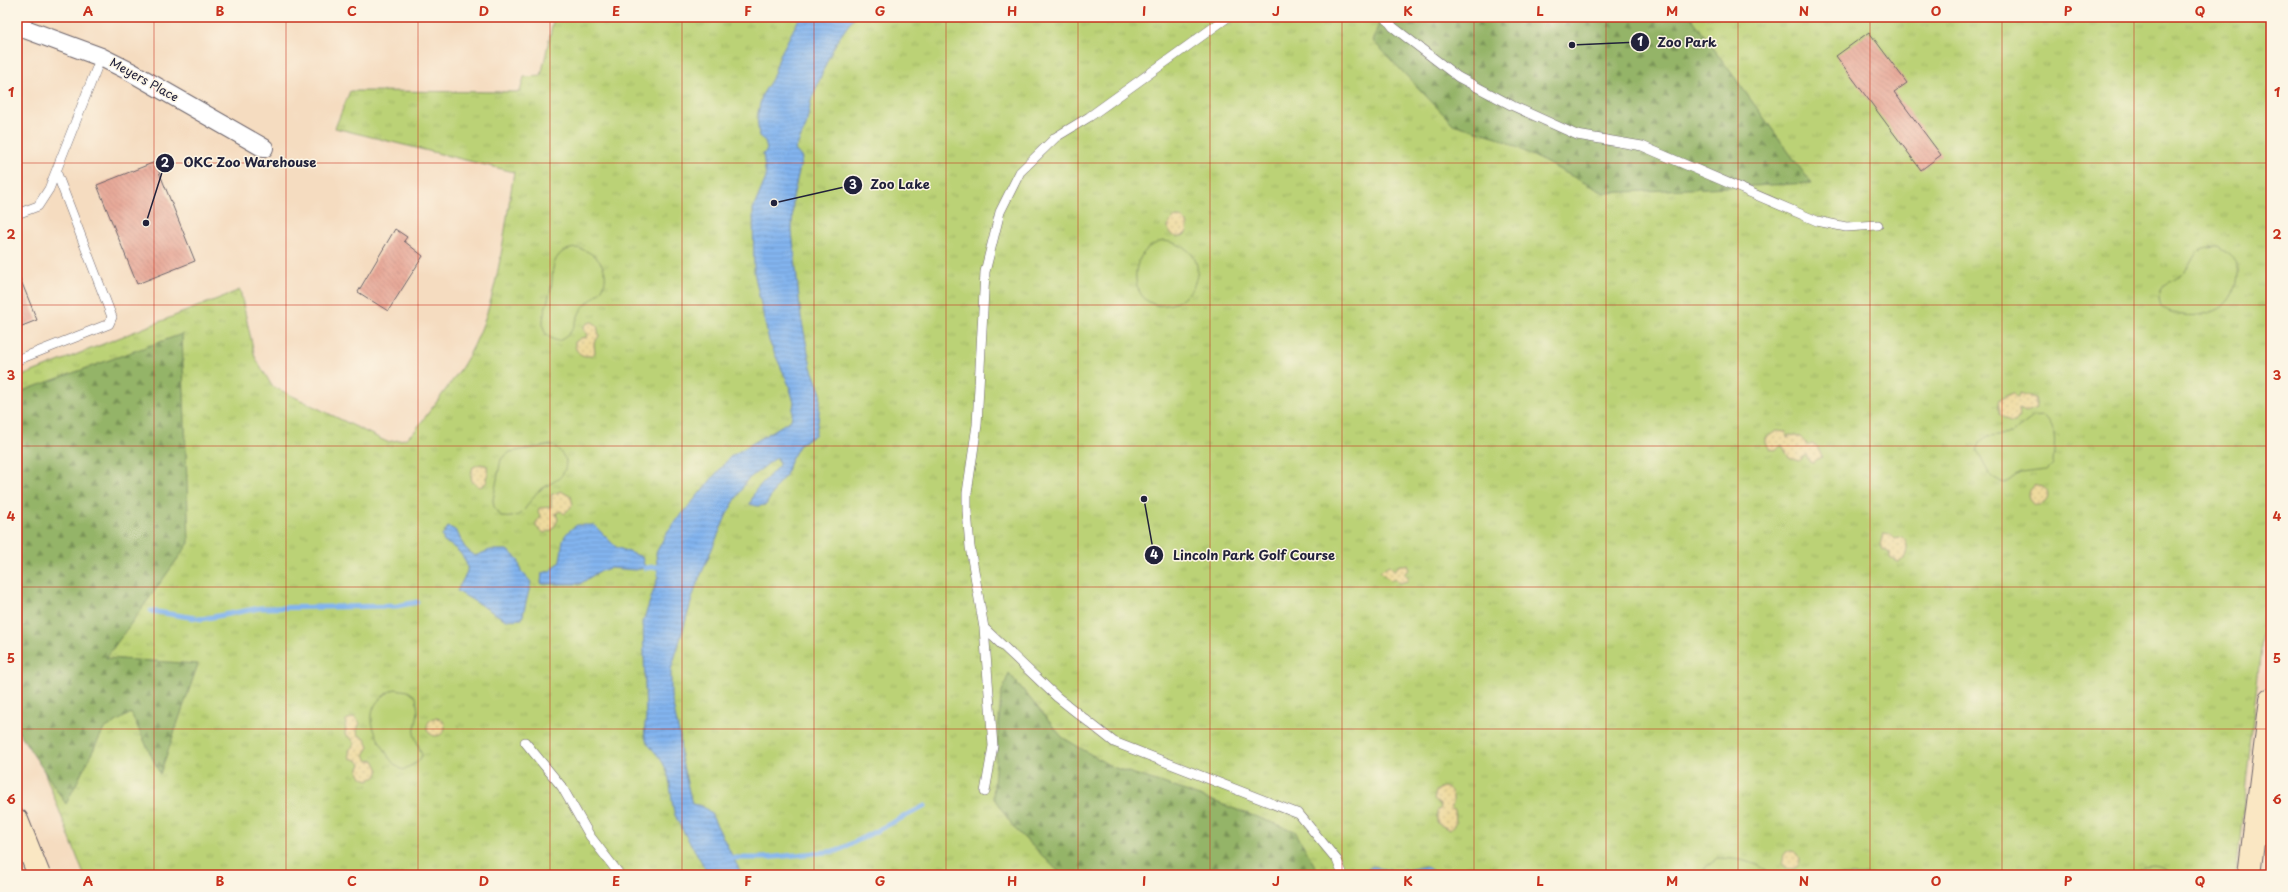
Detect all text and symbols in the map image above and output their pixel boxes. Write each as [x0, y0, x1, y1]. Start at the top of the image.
text: A [83, 1, 93, 20]
text: B [216, 1, 225, 20]
text: C [347, 1, 357, 20]
text: D [479, 1, 489, 20]
text: E [612, 1, 620, 20]
text: F [744, 1, 752, 20]
text: G [875, 1, 885, 20]
text: H [1007, 1, 1017, 20]
text: I [1142, 1, 1146, 20]
text: J [1272, 1, 1280, 20]
text: K [1403, 1, 1413, 20]
text: L [1536, 1, 1544, 20]
text: M [1666, 1, 1678, 20]
text: N [1799, 1, 1809, 20]
text: O [1931, 1, 1941, 20]
text: P [2064, 1, 2073, 20]
text: Q [2195, 1, 2205, 20]
callout: Zoo Park [1630, 29, 1725, 54]
text: 1 [1637, 32, 1643, 50]
text: Zoo Park [1657, 32, 1717, 51]
street label: Meyers Place [107, 53, 182, 105]
text: 1 [8, 82, 14, 101]
text: 1 [2274, 82, 2280, 101]
callout: OKC Zoo Warehouse [155, 150, 325, 175]
text: OKC Zoo Warehouse [184, 152, 316, 171]
text: 2 [161, 153, 170, 171]
callout: Zoo Lake [843, 172, 938, 197]
text: Zoo Lake [870, 174, 930, 193]
text: 3 [849, 175, 857, 193]
text: 2 [6, 224, 16, 243]
text: 2 [2272, 224, 2282, 243]
text: 3 [7, 365, 16, 384]
text: 3 [2273, 365, 2282, 384]
text: 4 [7, 506, 16, 525]
text: 4 [2273, 506, 2282, 525]
callout: Lincoln Park Golf Course [1144, 543, 1343, 568]
text: 4 [1150, 545, 1158, 563]
text: Lincoln Park Golf Course [1173, 545, 1335, 564]
text: 5 [7, 648, 15, 667]
text: 5 [2273, 648, 2281, 667]
text: 6 [6, 789, 16, 808]
text: 6 [2272, 789, 2282, 808]
text: A [83, 871, 93, 890]
text: B [216, 871, 225, 890]
text: C [347, 871, 357, 890]
text: D [479, 871, 489, 890]
text: E [612, 871, 620, 890]
text: F [744, 871, 752, 890]
text: G [875, 871, 885, 890]
text: H [1007, 871, 1017, 890]
text: I [1142, 871, 1146, 890]
text: J [1272, 871, 1280, 890]
text: K [1403, 871, 1413, 890]
text: L [1536, 871, 1544, 890]
text: M [1666, 871, 1678, 890]
text: N [1799, 871, 1809, 890]
text: O [1931, 871, 1941, 890]
text: P [2064, 871, 2073, 890]
text: Q [2195, 871, 2205, 890]

